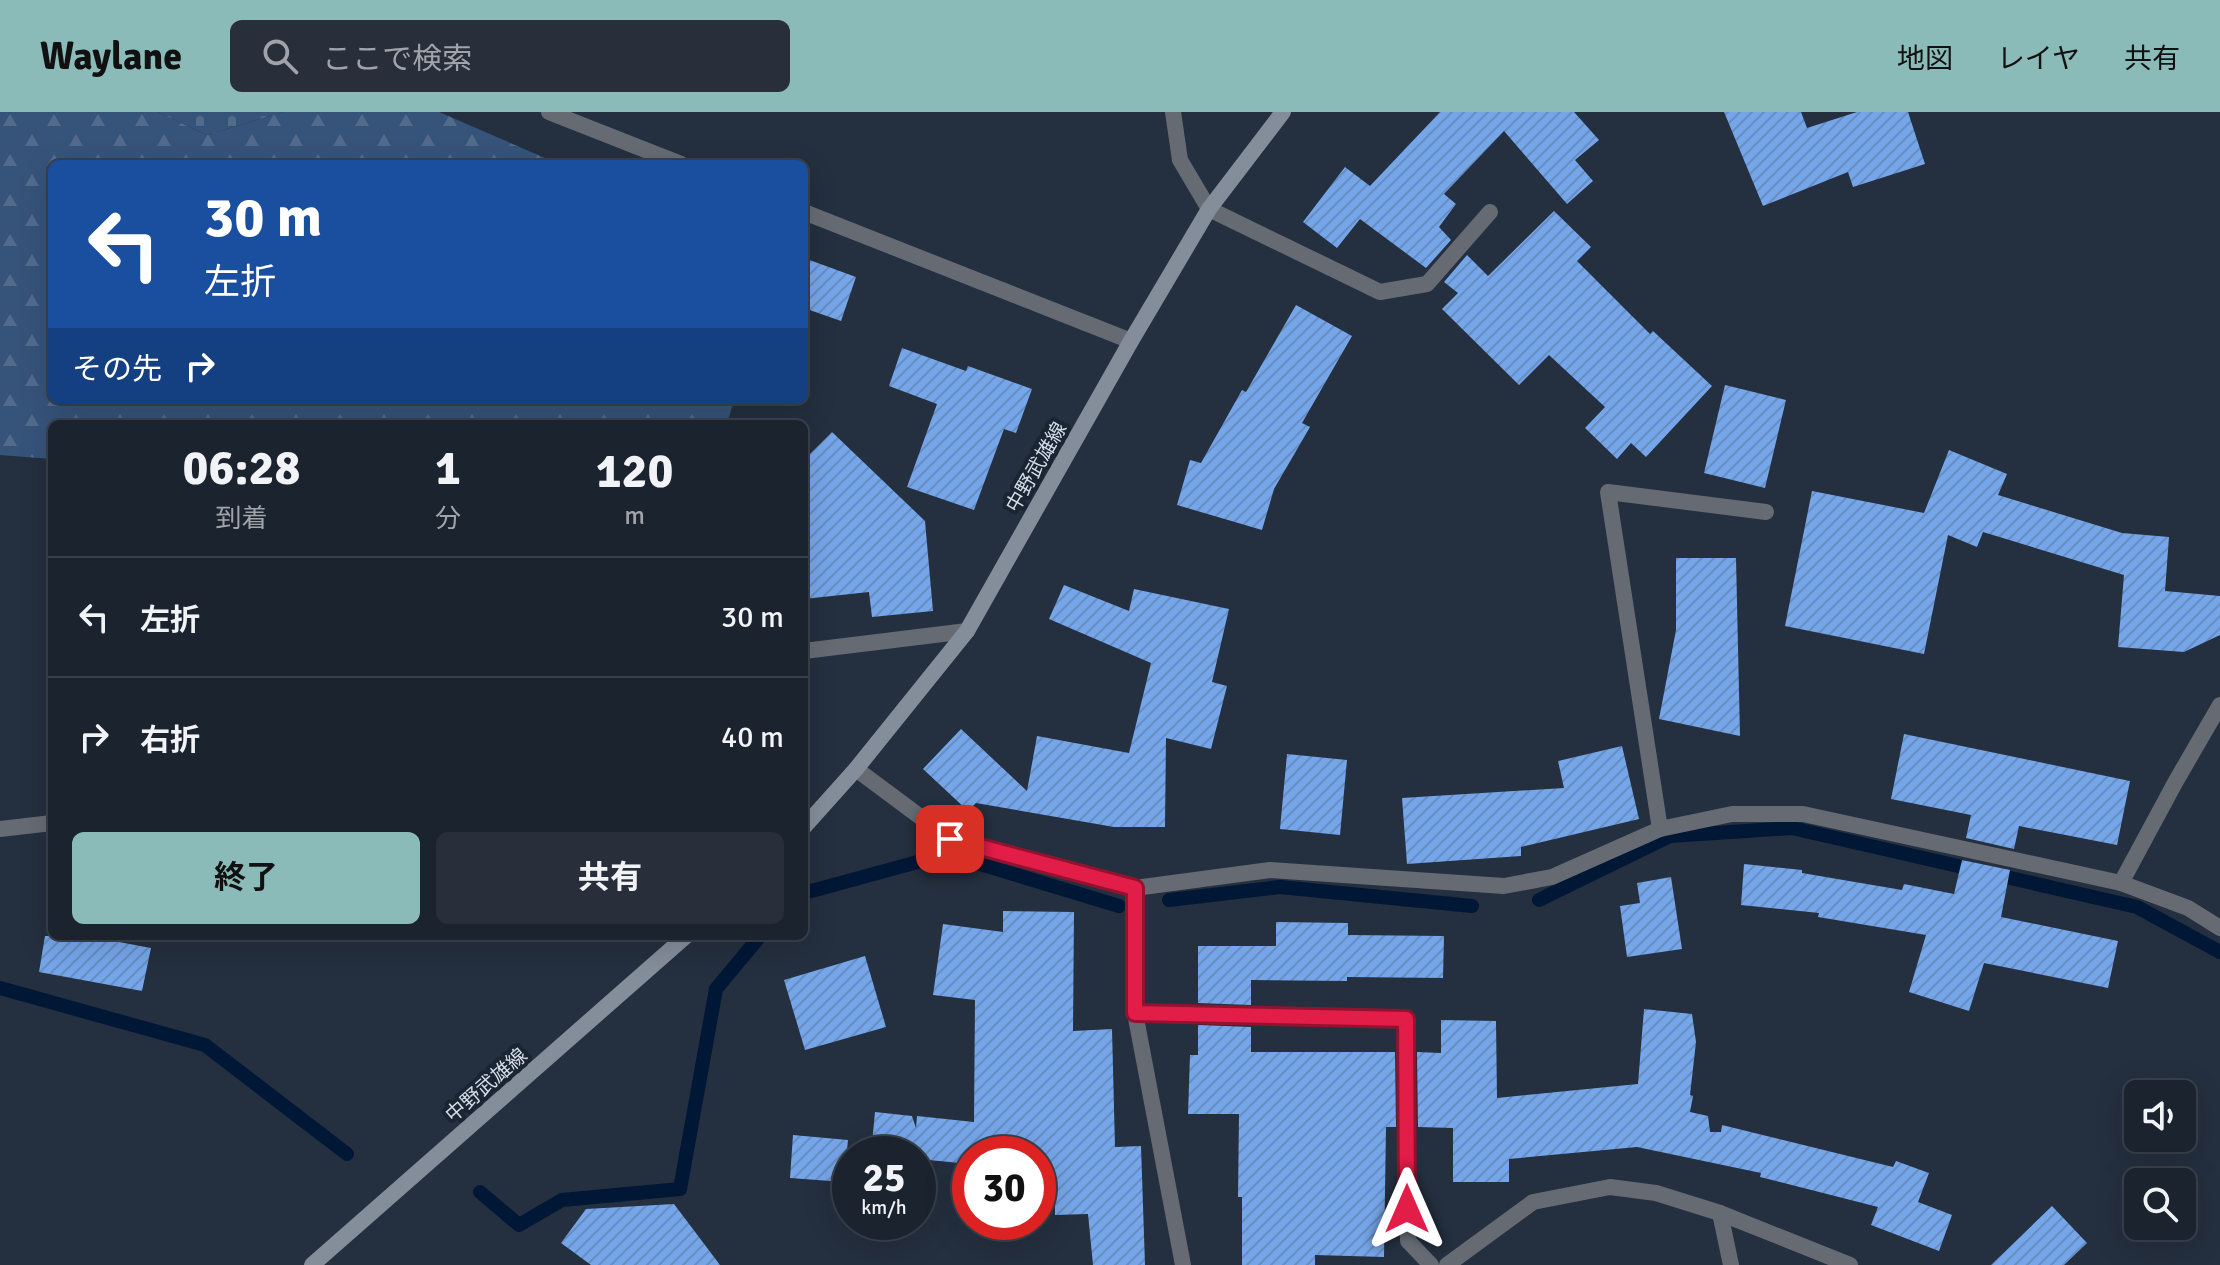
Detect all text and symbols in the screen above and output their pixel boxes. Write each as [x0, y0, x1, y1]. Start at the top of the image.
search box [230, 20, 790, 92]
text: Waylane [40, 33, 182, 80]
icon: search [258, 34, 302, 78]
text: ここで検索 [322, 41, 472, 78]
text: 地図 [1897, 42, 1953, 76]
text: レイヤ [1997, 42, 2080, 76]
text: 共有 [2124, 42, 2180, 76]
text: 30 m [204, 183, 322, 252]
icon: left [72, 192, 176, 296]
text: 左折 [204, 260, 276, 305]
icon: right [178, 344, 222, 388]
text: その先 [72, 351, 162, 388]
street label: 中野武雄線 [1001, 418, 1072, 517]
text: 06:28 [183, 439, 300, 498]
text: 1 [435, 439, 461, 498]
text: 120 [596, 442, 673, 501]
text: m [624, 500, 645, 532]
text: 到着 [216, 503, 268, 535]
text: 分 [435, 503, 461, 535]
icon: left [72, 595, 116, 639]
text: 30 m [721, 599, 784, 636]
text: 左折 [140, 602, 200, 639]
icon: right [72, 715, 116, 759]
text: 40 m [721, 719, 784, 756]
text: 右折 [140, 722, 200, 759]
pin [916, 805, 984, 873]
icon: arrive [928, 817, 972, 861]
button: 終了 [72, 832, 420, 924]
button: 共有 [436, 832, 784, 924]
street label: 中野武雄線 [440, 1043, 532, 1128]
map controls [2124, 1080, 2196, 1240]
button: sound [2124, 1080, 2196, 1152]
speed limit sign: 30 [952, 1136, 1056, 1240]
text: 25 [862, 1153, 906, 1203]
position arrow [1365, 1167, 1449, 1251]
button: search [2124, 1168, 2196, 1240]
text: km/h [861, 1195, 907, 1220]

